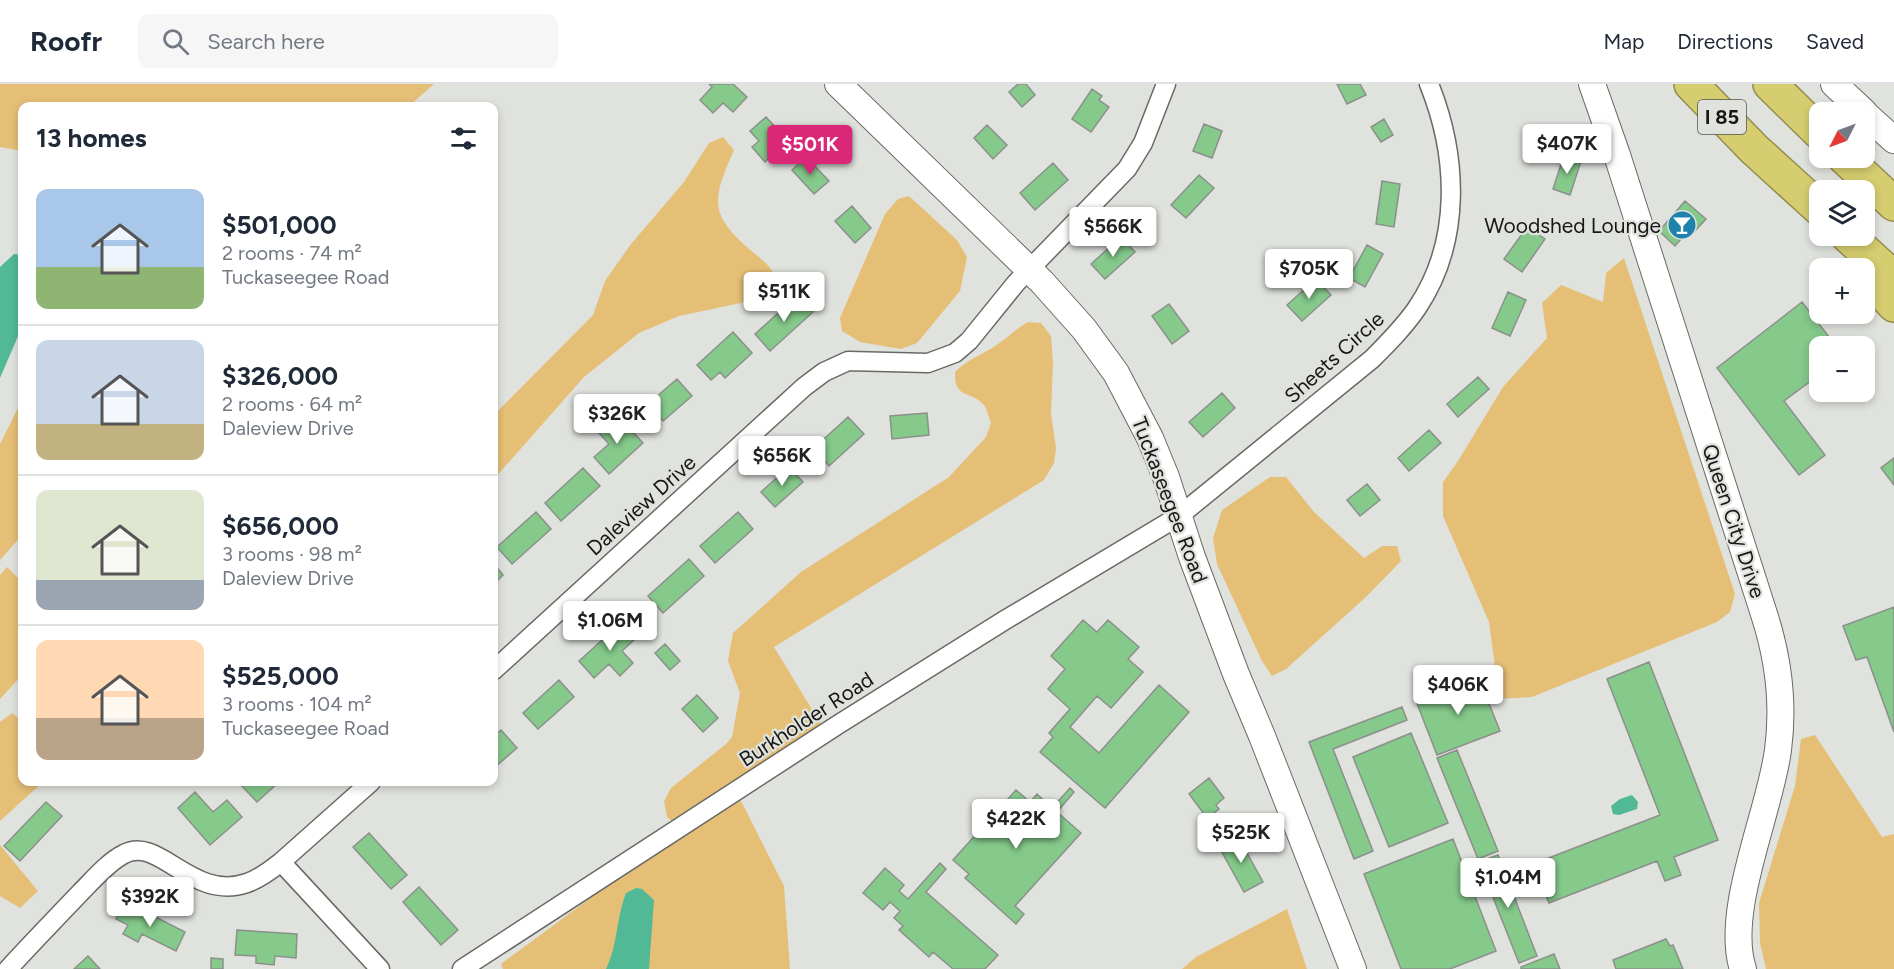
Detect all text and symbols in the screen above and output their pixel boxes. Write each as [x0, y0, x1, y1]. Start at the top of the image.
search box [138, 14, 558, 68]
text: Roofr [30, 24, 102, 58]
icon: search [159, 25, 192, 58]
text: Search here [207, 28, 325, 55]
text: Map [1603, 29, 1644, 54]
text: Directions [1677, 29, 1773, 54]
text: Saved [1806, 29, 1864, 54]
road number: I 85 [1698, 100, 1746, 134]
north arrow [1809, 102, 1875, 168]
map controls [1809, 102, 1875, 402]
text: 13 homes [36, 122, 147, 154]
icon: filters [447, 122, 480, 155]
pin: $407K [1525, 124, 1609, 175]
pin: $501K [768, 125, 852, 176]
text: $407K [1536, 131, 1598, 155]
text: $501K [781, 132, 839, 156]
button: layers [1809, 180, 1875, 246]
pin: $566K [1071, 207, 1155, 258]
text: $501,000 [222, 209, 337, 241]
bar icon: Woodshed Lounge [1666, 209, 1698, 241]
icon: home [84, 213, 156, 285]
place label: Woodshed Lounge [1484, 213, 1661, 238]
text: $566K [1083, 214, 1143, 238]
text: 2 rooms · 74 m² [222, 241, 362, 265]
pin: $705K [1267, 249, 1351, 300]
text: $705K [1279, 256, 1339, 280]
button: + [1809, 258, 1875, 324]
text: Tuckaseegee Road [222, 265, 390, 289]
pin: $511K [742, 272, 826, 323]
text: $511K [758, 279, 810, 303]
street label: Sheets Circle [1279, 306, 1389, 408]
button: − [1809, 336, 1875, 402]
text: $326,000 [222, 360, 338, 392]
icon: home [84, 364, 156, 436]
text: 2 rooms · 64 m² [222, 392, 362, 416]
pin: $326K [575, 394, 659, 445]
text: $326K [588, 401, 646, 425]
street label: Tuckaseegee Road [1127, 413, 1213, 587]
text: Daleview Drive [222, 416, 354, 440]
pin: $656K [740, 436, 824, 487]
street label: Queen City Drive [1697, 441, 1771, 601]
text: $656K [752, 443, 812, 467]
street label: Daleview Drive [581, 449, 701, 561]
text: $656,000 [222, 510, 339, 542]
icon: home [84, 514, 156, 586]
text: 3 rooms · 98 m² [222, 542, 362, 566]
text: Daleview Drive [222, 566, 354, 590]
pin: $1.06M [561, 601, 659, 652]
text: $1.06M [577, 608, 643, 632]
text: $525,000 [222, 660, 339, 692]
icon: home [84, 664, 156, 736]
pin: $406K [1416, 665, 1500, 716]
street label: Burkholder Road [734, 666, 878, 772]
text: $406K [1427, 672, 1489, 696]
text: 3 rooms · 104 m² [222, 692, 372, 716]
text: Tuckaseegee Road [222, 716, 390, 740]
pin: $422K [974, 799, 1058, 850]
text: $422K [986, 806, 1046, 830]
pin: $525K [1199, 813, 1283, 864]
text: $525K [1211, 820, 1271, 844]
pin: $1.04M [1459, 858, 1557, 909]
text: $1.04M [1474, 865, 1542, 889]
pin: $392K [108, 877, 192, 928]
text: $392K [121, 884, 179, 908]

